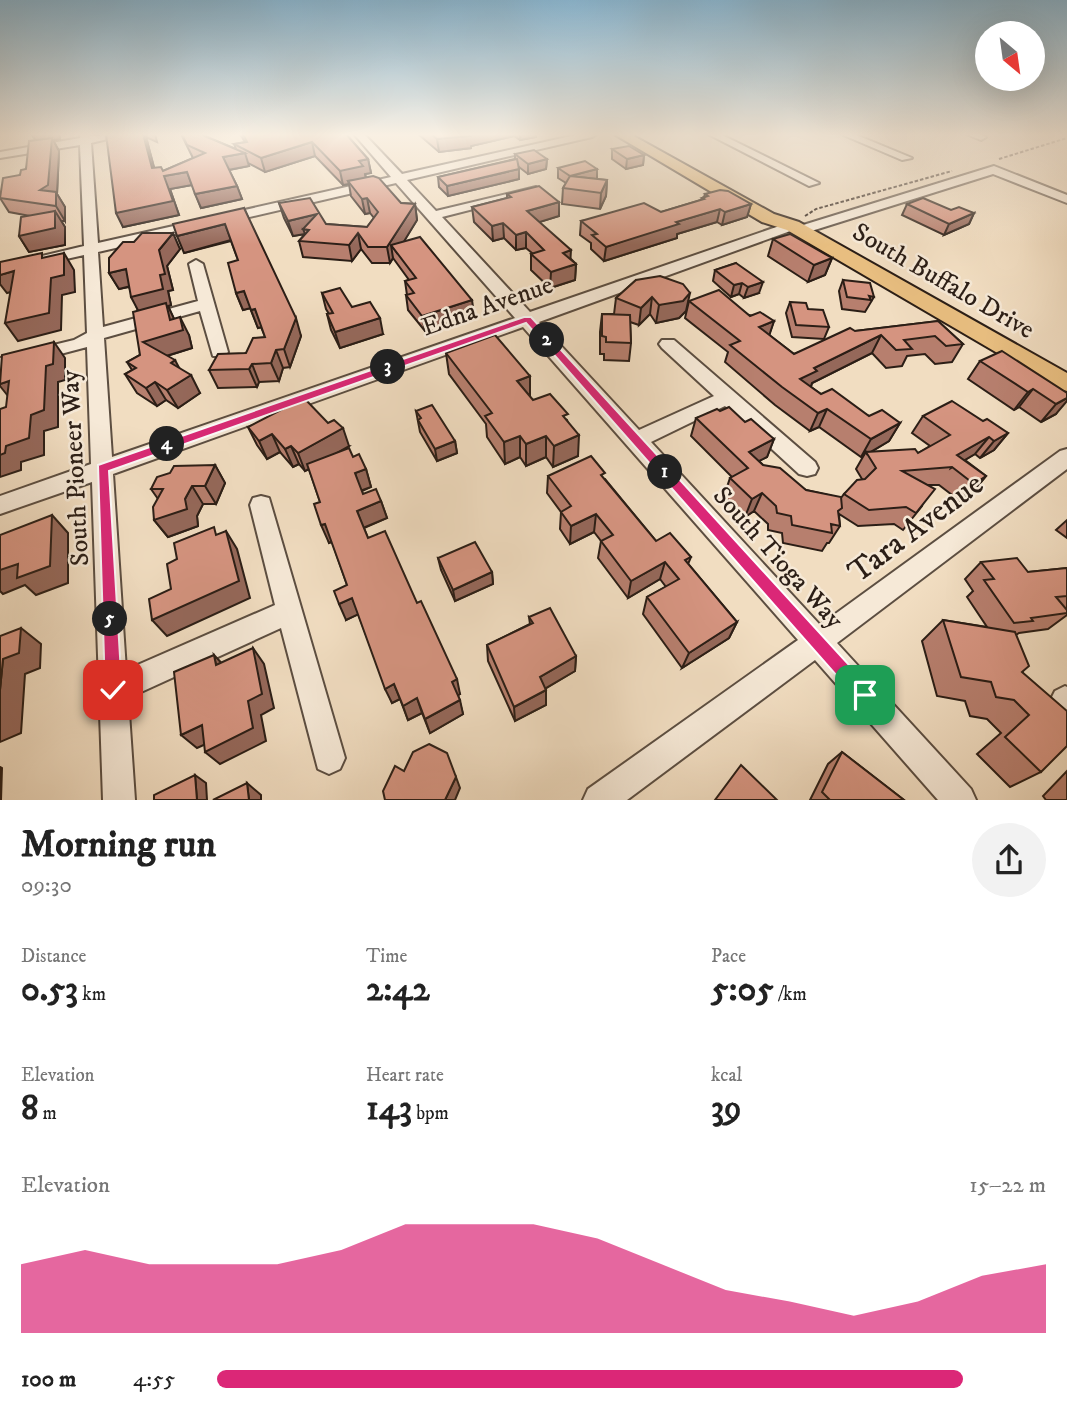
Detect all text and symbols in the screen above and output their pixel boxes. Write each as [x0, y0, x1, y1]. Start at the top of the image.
north arrow [975, 21, 1045, 91]
map controls [975, 21, 1045, 91]
street label: South Buffalo Drive [846, 216, 1040, 347]
street label: Edna Avenue [418, 269, 557, 344]
pin: 2 [530, 322, 564, 358]
text: 2 [542, 328, 551, 351]
pin: 3 [370, 350, 406, 384]
text: 3 [384, 355, 391, 378]
street label: South Pioneer Way [54, 368, 97, 567]
pin: 4 [150, 426, 184, 462]
text: 4 [161, 432, 172, 455]
pin: 1 [648, 454, 682, 490]
text: 1 [661, 460, 668, 483]
street label: Tara Avenue [840, 465, 992, 593]
street label: South Tioga Way [705, 480, 851, 636]
pin: 5 [92, 602, 128, 636]
text: 5 [105, 607, 114, 630]
pin [83, 660, 143, 720]
pin [835, 665, 895, 725]
icon: check [94, 671, 132, 709]
icon: arrive [846, 676, 884, 714]
text: Morning run [21, 821, 216, 869]
button: share [972, 823, 1046, 897]
text: 09:30 [21, 871, 72, 900]
text: Distance [21, 945, 86, 968]
text: Time [366, 945, 407, 968]
text: Pace [711, 945, 746, 968]
text: 0.53 [21, 968, 78, 1012]
text: 2:42 [366, 968, 430, 1012]
text: 5:05 [711, 968, 774, 1012]
text: km [78, 983, 106, 1006]
text: /km [774, 983, 807, 1006]
text: Elevation [21, 1064, 95, 1087]
text: Heart rate [366, 1064, 444, 1087]
text: kcal [711, 1064, 742, 1087]
text: 8 [21, 1087, 39, 1131]
text: 143 [366, 1087, 412, 1131]
text: 39 [711, 1087, 742, 1131]
text: m [39, 1102, 57, 1125]
text: bpm [412, 1102, 449, 1125]
text: Elevation [21, 1171, 110, 1200]
text: 15–22 m [969, 1171, 1046, 1200]
text: 100 m [21, 1365, 76, 1394]
text: 4:55 [133, 1365, 175, 1394]

